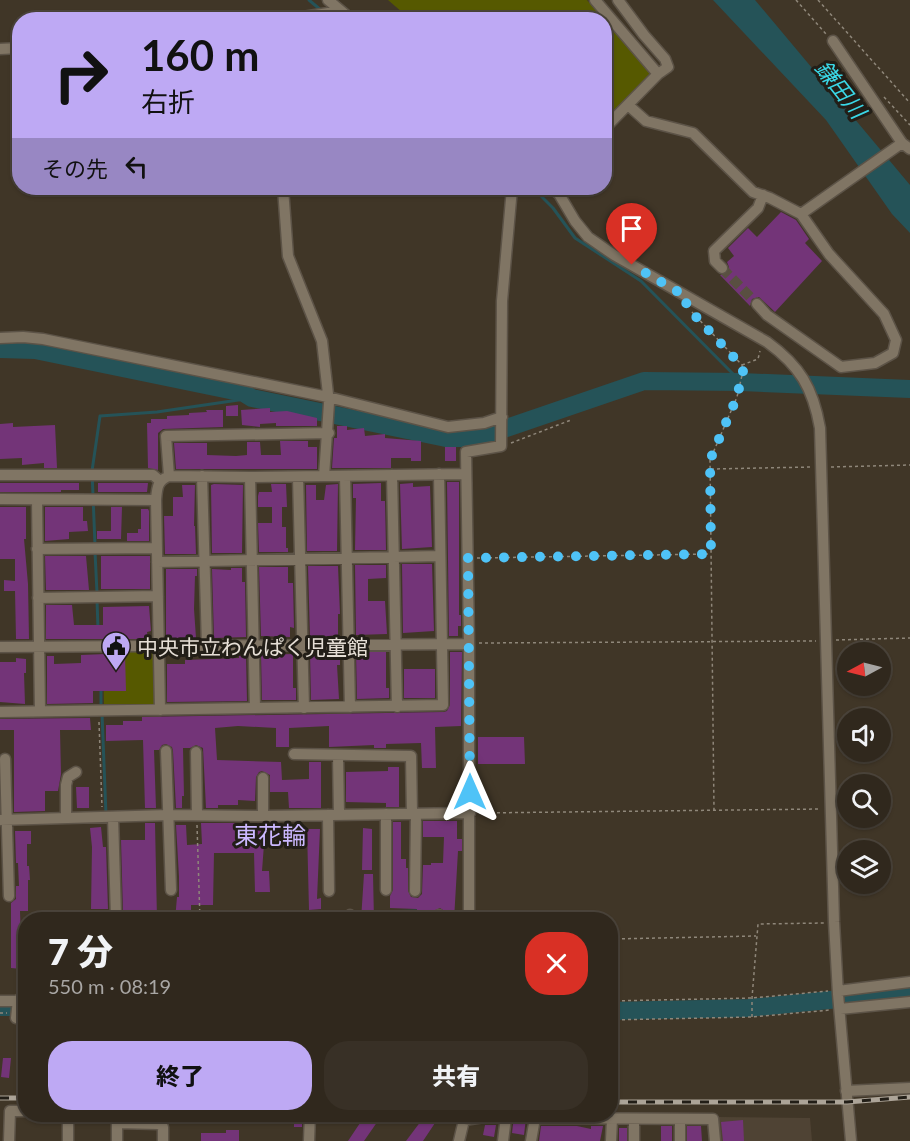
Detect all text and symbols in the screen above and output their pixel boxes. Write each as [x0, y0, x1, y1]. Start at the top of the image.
text: 160 m [141, 30, 259, 80]
icon: right [42, 36, 120, 114]
water label: 鎌田川 [810, 55, 873, 125]
text: 右折 [141, 85, 195, 118]
icon: left [120, 150, 153, 183]
text: その先 [42, 155, 108, 182]
pin [606, 203, 657, 265]
icon: arrive [615, 212, 648, 245]
public building icon: 中央市立わんぱく児童館 [100, 630, 132, 672]
place label: 中央市立わんぱく児童館 [137, 634, 368, 659]
north arrow [837, 642, 891, 696]
map controls [837, 642, 891, 894]
button: sound [837, 708, 891, 762]
position arrow [438, 760, 502, 824]
button: search [837, 774, 891, 828]
district label: 東花輪 [234, 820, 306, 849]
button: layers [837, 840, 891, 894]
text: 7 分 [48, 929, 113, 973]
button: close [525, 932, 588, 995]
text: 550 m · 08:19 [48, 974, 171, 998]
button: 終了 [48, 1041, 312, 1110]
button: 共有 [324, 1041, 588, 1110]

